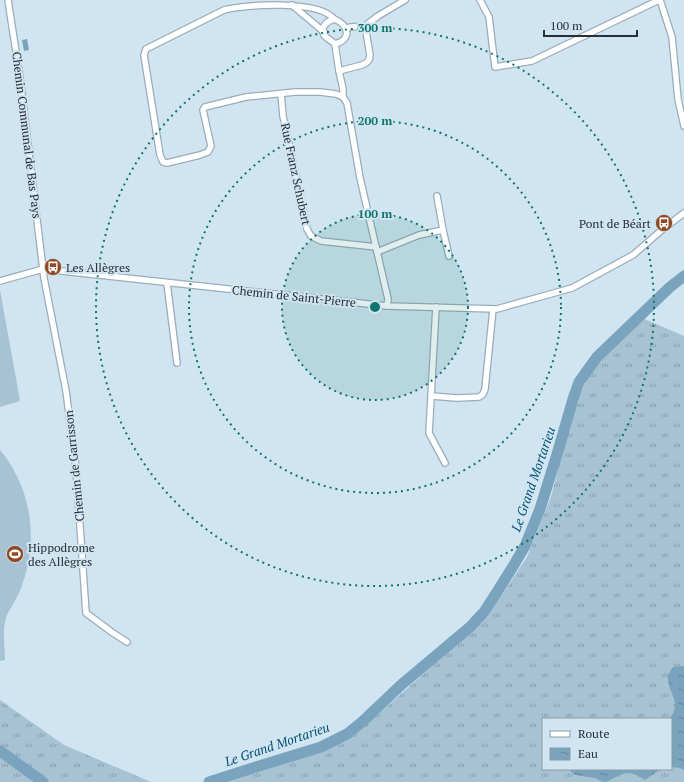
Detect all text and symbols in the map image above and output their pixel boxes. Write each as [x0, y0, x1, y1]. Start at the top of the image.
scale bar [544, 12, 637, 38]
text: 100 m [550, 18, 583, 33]
text: 300 m [358, 20, 392, 35]
street label: Chemin Communal de Bas Pays [9, 51, 45, 219]
text: 200 m [358, 113, 392, 128]
street label: Rue Franz Schubert [278, 121, 314, 227]
text: 100 m [358, 206, 392, 221]
bus stop icon: Pont de Béart [654, 213, 674, 233]
place label: Pont de Béart [579, 216, 652, 231]
bus stop icon: Les Allègres [43, 257, 63, 277]
place label: Les Allègres [66, 260, 130, 275]
street label: Chemin de Saint-Pierre [231, 282, 357, 310]
centre of rings [368, 300, 382, 314]
street label: Chemin de Garrisson [61, 410, 87, 522]
water label: Le Grand Mortarieu [506, 424, 559, 535]
place label: Hippodrome des Allègres [28, 540, 95, 569]
sports icon: Hippodrome des Allègres [5, 544, 25, 564]
water label: Le Grand Mortarieu [221, 718, 332, 771]
legend [542, 718, 672, 770]
text: Route [578, 726, 609, 741]
text: Eau [578, 746, 598, 761]

